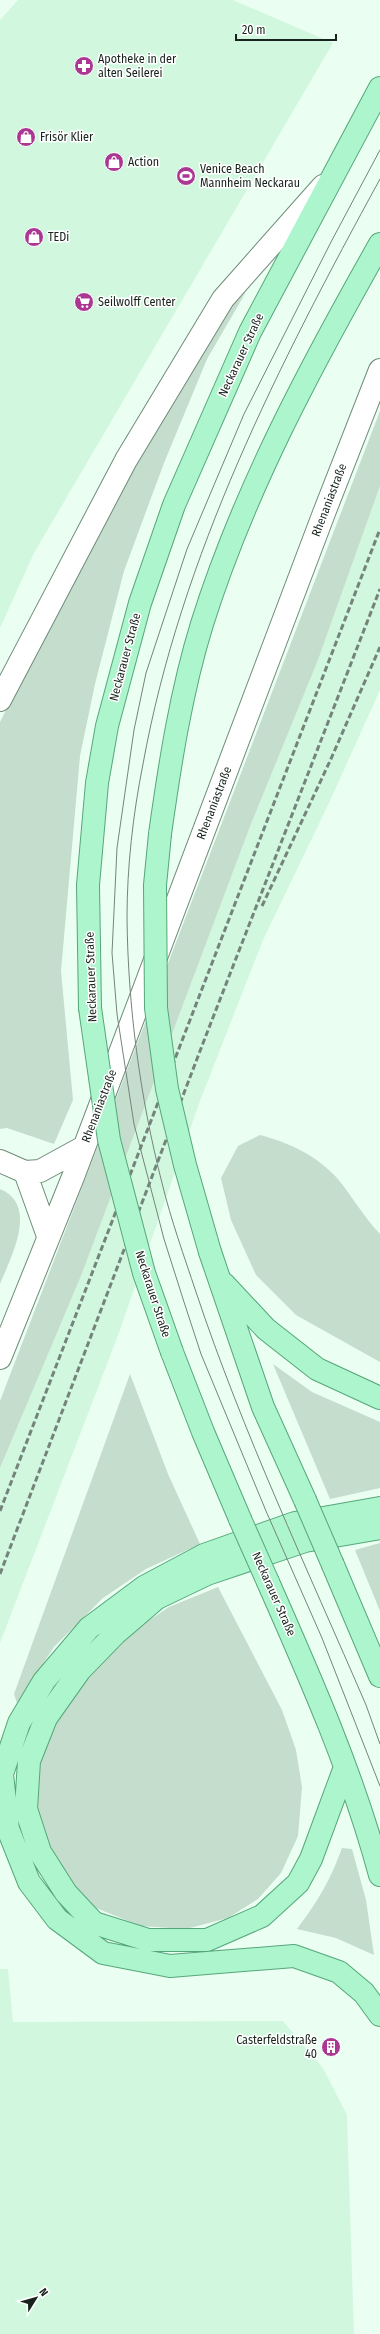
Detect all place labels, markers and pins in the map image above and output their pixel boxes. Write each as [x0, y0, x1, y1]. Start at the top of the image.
place label: Apotheke in der alten Seilerei [98, 52, 177, 80]
pharmacy icon: Apotheke in der alten Seilerei [73, 55, 95, 77]
shop icon: Frisör Klier [15, 126, 37, 148]
place label: Frisör Klier [40, 130, 94, 144]
shop icon: Action [103, 151, 125, 173]
place label: Action [128, 155, 159, 169]
place label: Venice Beach Mannheim Neckarau [200, 162, 300, 190]
sports icon: Venice Beach Mannheim Neckarau [175, 165, 197, 187]
shop icon: TEDi [23, 226, 45, 248]
place label: TEDi [48, 230, 69, 244]
supermarket icon: Seilwolff Center [73, 291, 95, 313]
place label: Seilwolff Center [98, 295, 176, 309]
place label: Casterfeldstraße 40 [236, 2033, 317, 2061]
building icon: Casterfeldstraße 40 [320, 2036, 342, 2058]

